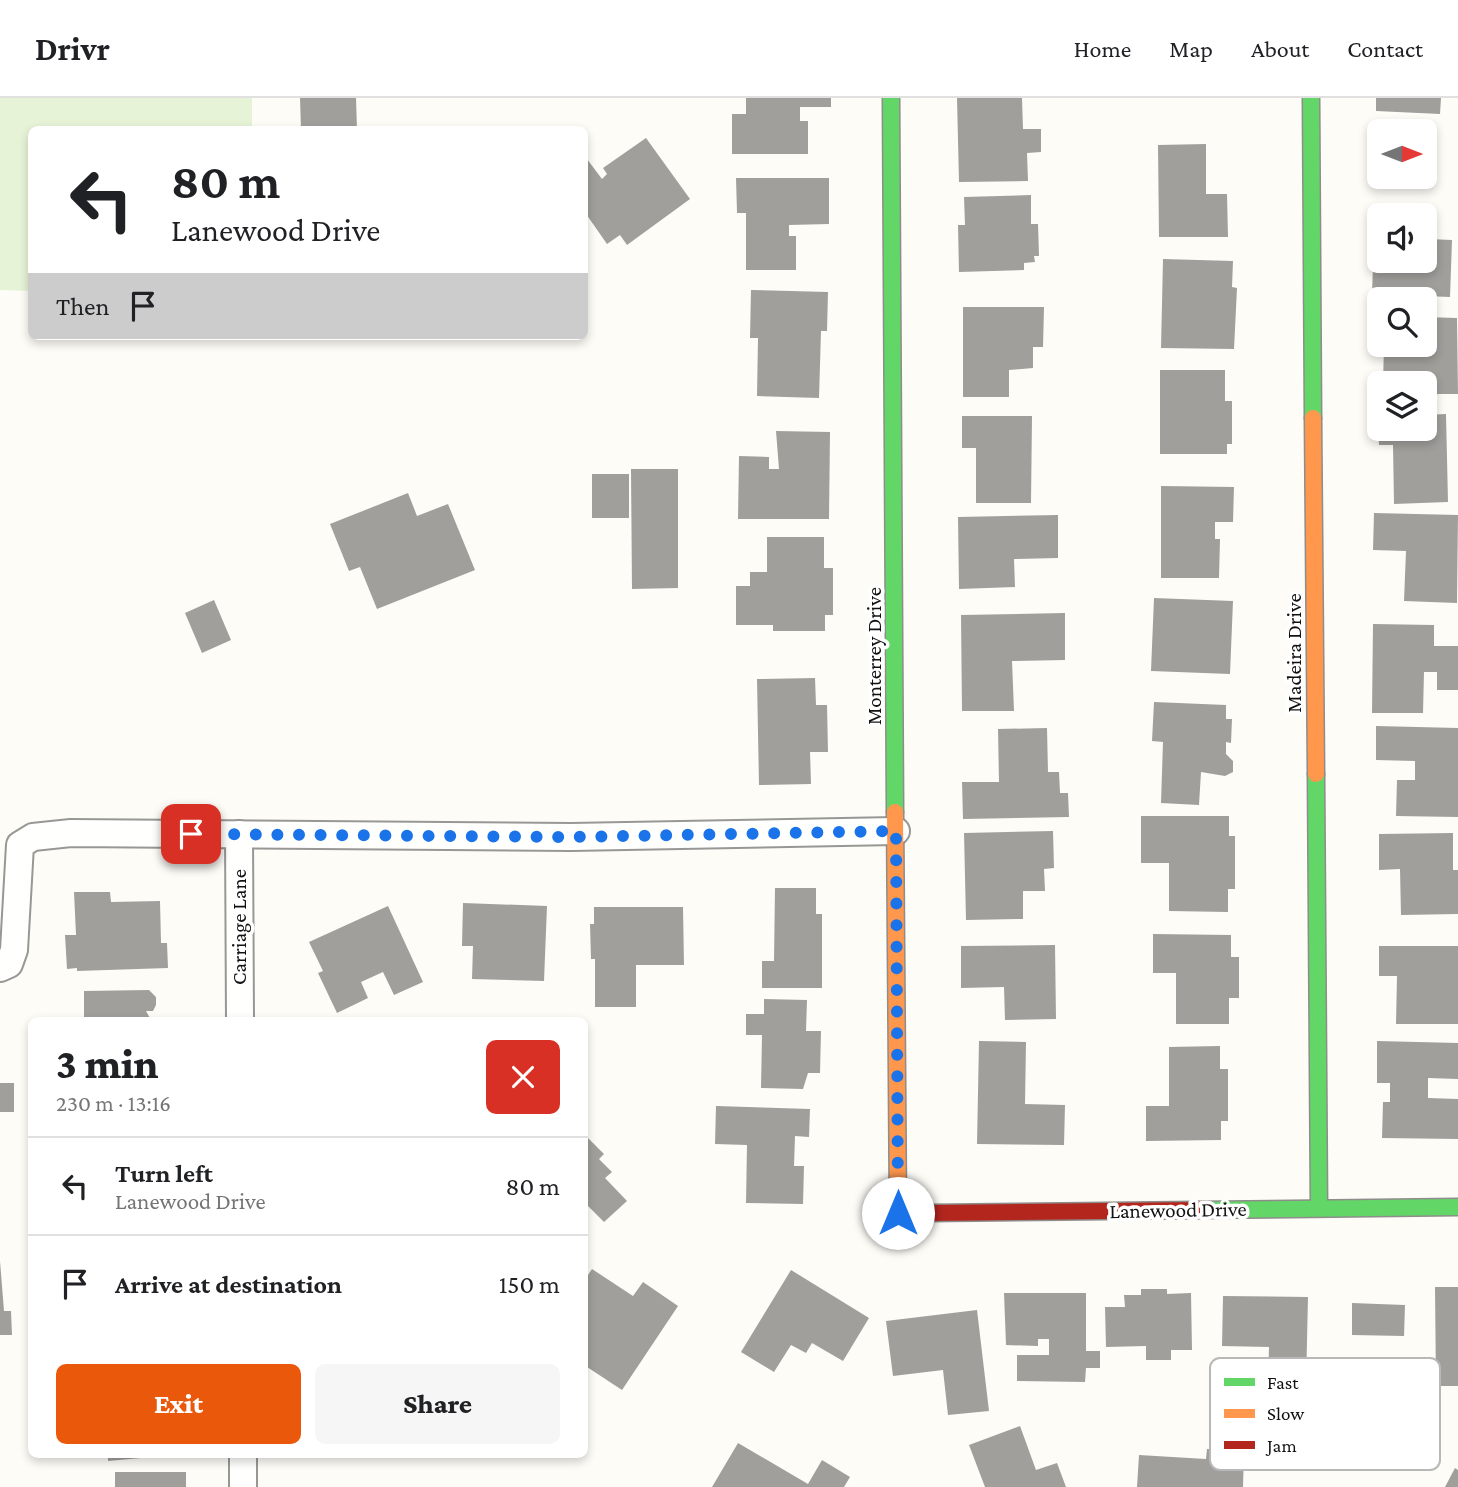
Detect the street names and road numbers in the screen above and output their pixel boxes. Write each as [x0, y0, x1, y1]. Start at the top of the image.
street label: Monterrey Drive [862, 587, 886, 725]
street label: Madeira Drive [1282, 593, 1306, 713]
street label: Carriage Lane [227, 869, 251, 985]
street label: Lanewood Drive [1109, 1197, 1247, 1223]

